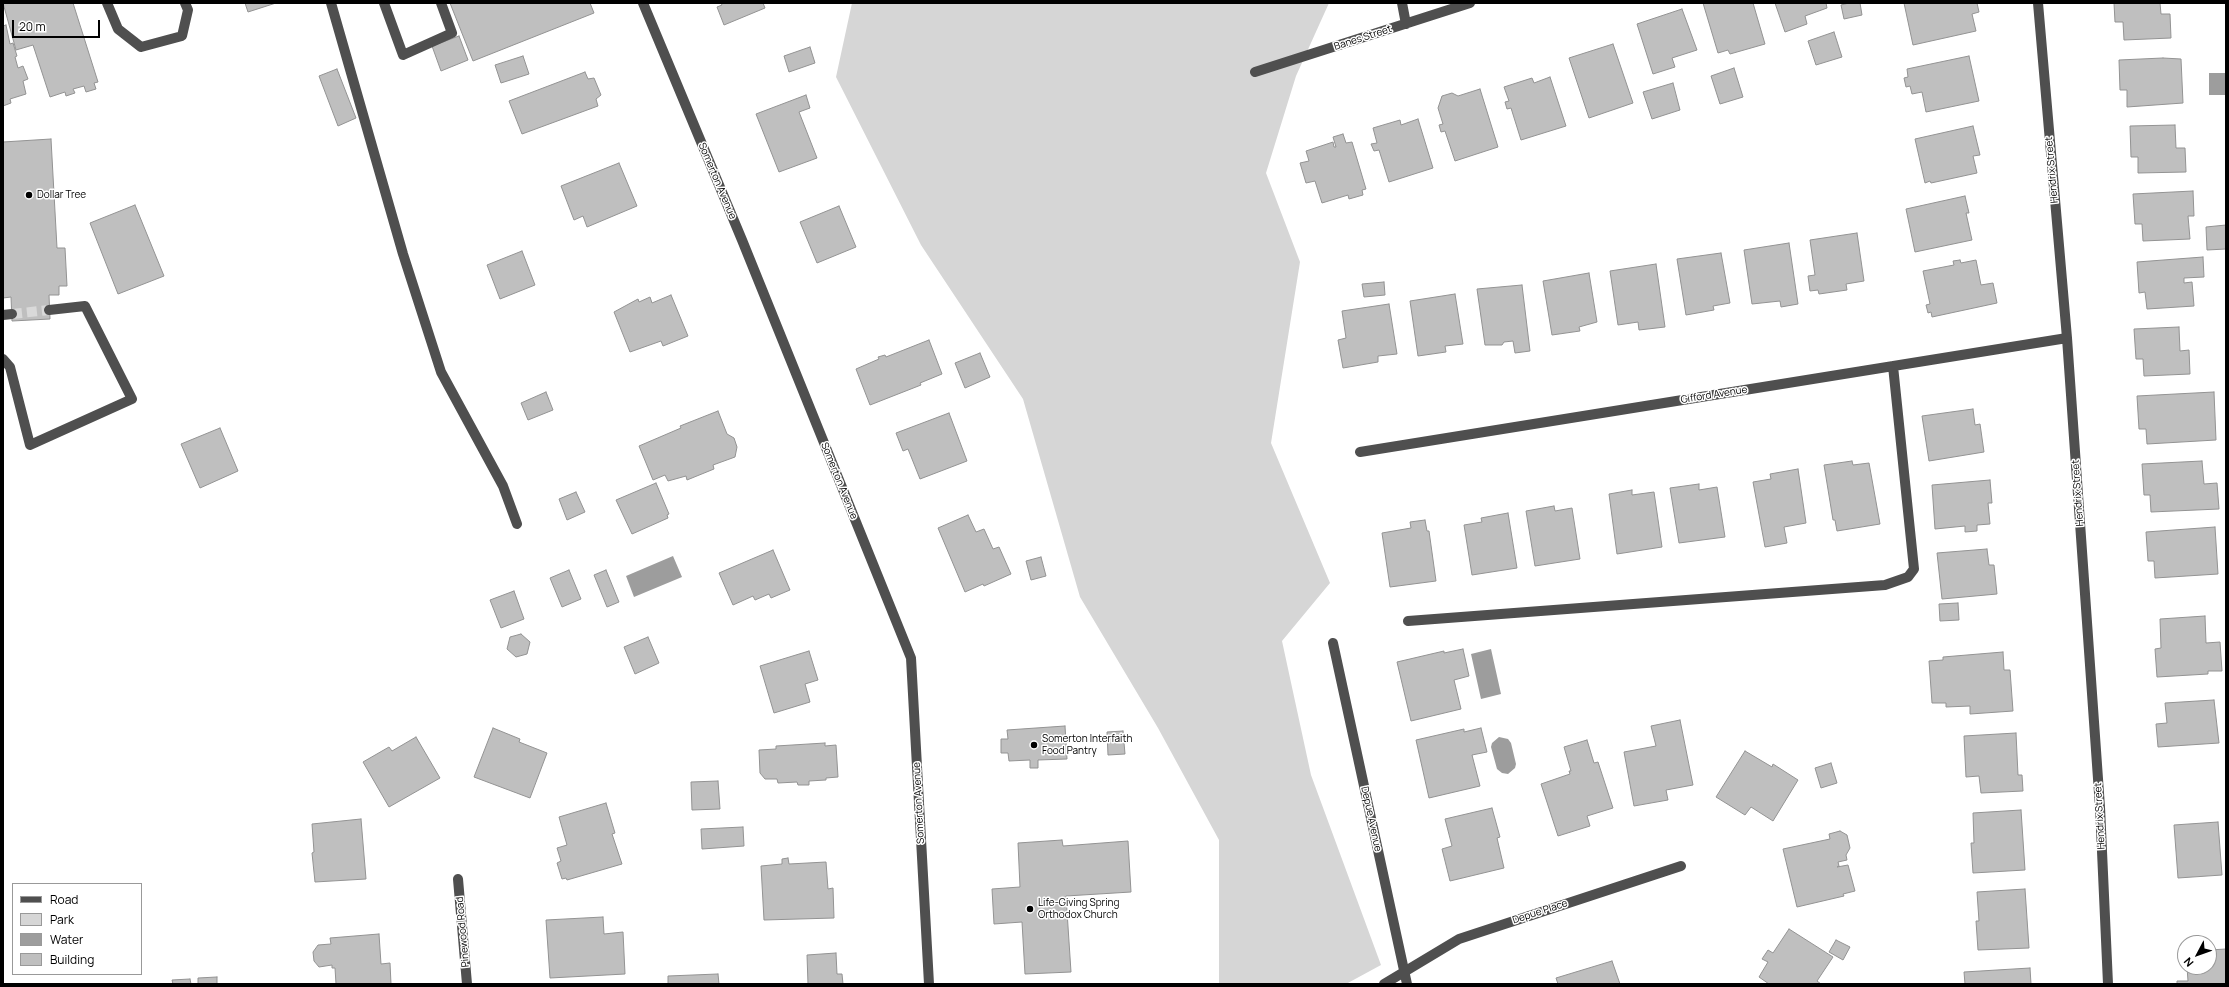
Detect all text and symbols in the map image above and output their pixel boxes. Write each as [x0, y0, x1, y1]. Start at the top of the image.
scale bar [14, 12, 102, 38]
text: 20 m [19, 18, 46, 35]
street label: Banes Street [1333, 23, 1393, 53]
street label: Hendrix Street [2043, 136, 2061, 204]
street label: Somerton Avenue [695, 141, 739, 221]
place label: Dollar Tree [37, 189, 86, 201]
marker: Dollar Tree [24, 190, 34, 200]
street label: Gifford Avenue [1680, 384, 1748, 406]
street label: Somerton Avenue [818, 441, 860, 521]
street label: Hendrix Street [2070, 459, 2086, 527]
place label: Somerton Interfaith Food Pantry [1042, 733, 1132, 756]
marker: Somerton Interfaith Food Pantry [1029, 740, 1039, 750]
street label: Somerton Avenue [911, 762, 927, 844]
street label: Hendrix Street [2092, 782, 2108, 850]
street label: Depue Avenue [1358, 785, 1384, 853]
legend [12, 883, 142, 975]
text: Road [50, 891, 78, 908]
street label: Pinewood Road [454, 896, 472, 968]
place label: Life-Giving Spring Orthodox Church [1038, 897, 1119, 920]
street label: Depue Place [1511, 897, 1569, 927]
marker: Life-Giving Spring Orthodox Church [1025, 904, 1035, 914]
text: Park [50, 911, 74, 928]
text: Water [50, 931, 83, 948]
north arrow [2177, 935, 2217, 975]
text: Building [50, 951, 94, 968]
text: N [2180, 955, 2197, 970]

